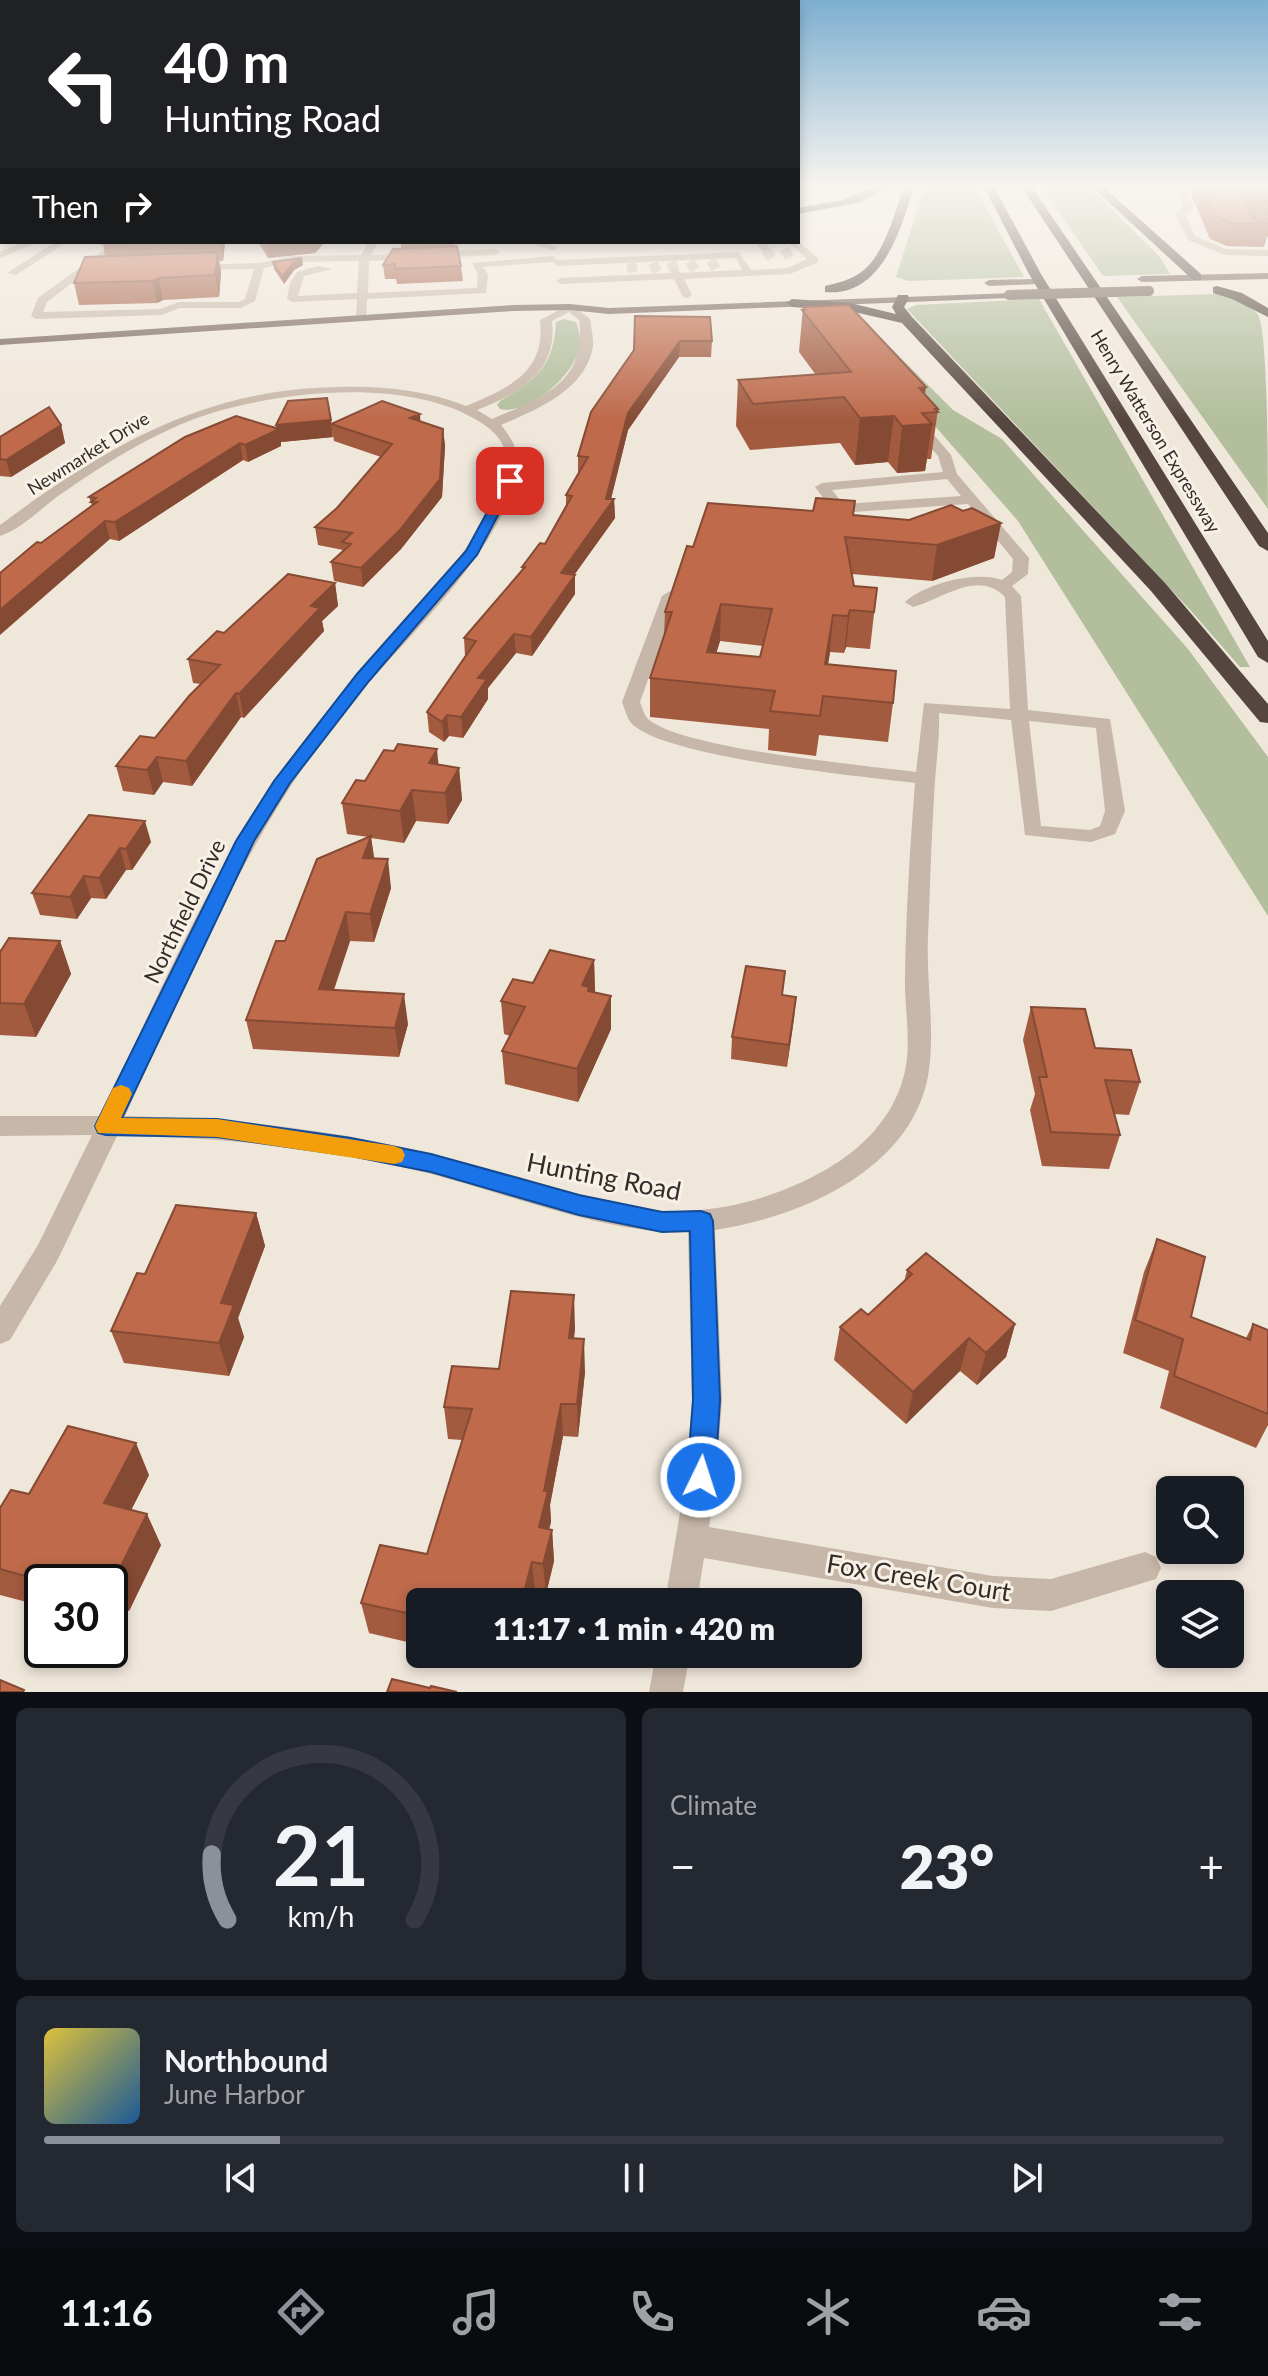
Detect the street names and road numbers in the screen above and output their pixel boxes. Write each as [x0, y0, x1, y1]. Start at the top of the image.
street label: Henry Watterson Expressway [1087, 326, 1226, 537]
street label: Newmarket Drive [23, 407, 153, 499]
street label: Northfield Drive [138, 835, 230, 987]
street label: Hunting Road [524, 1145, 684, 1207]
street label: Fox Creek Court [825, 1547, 1014, 1607]

